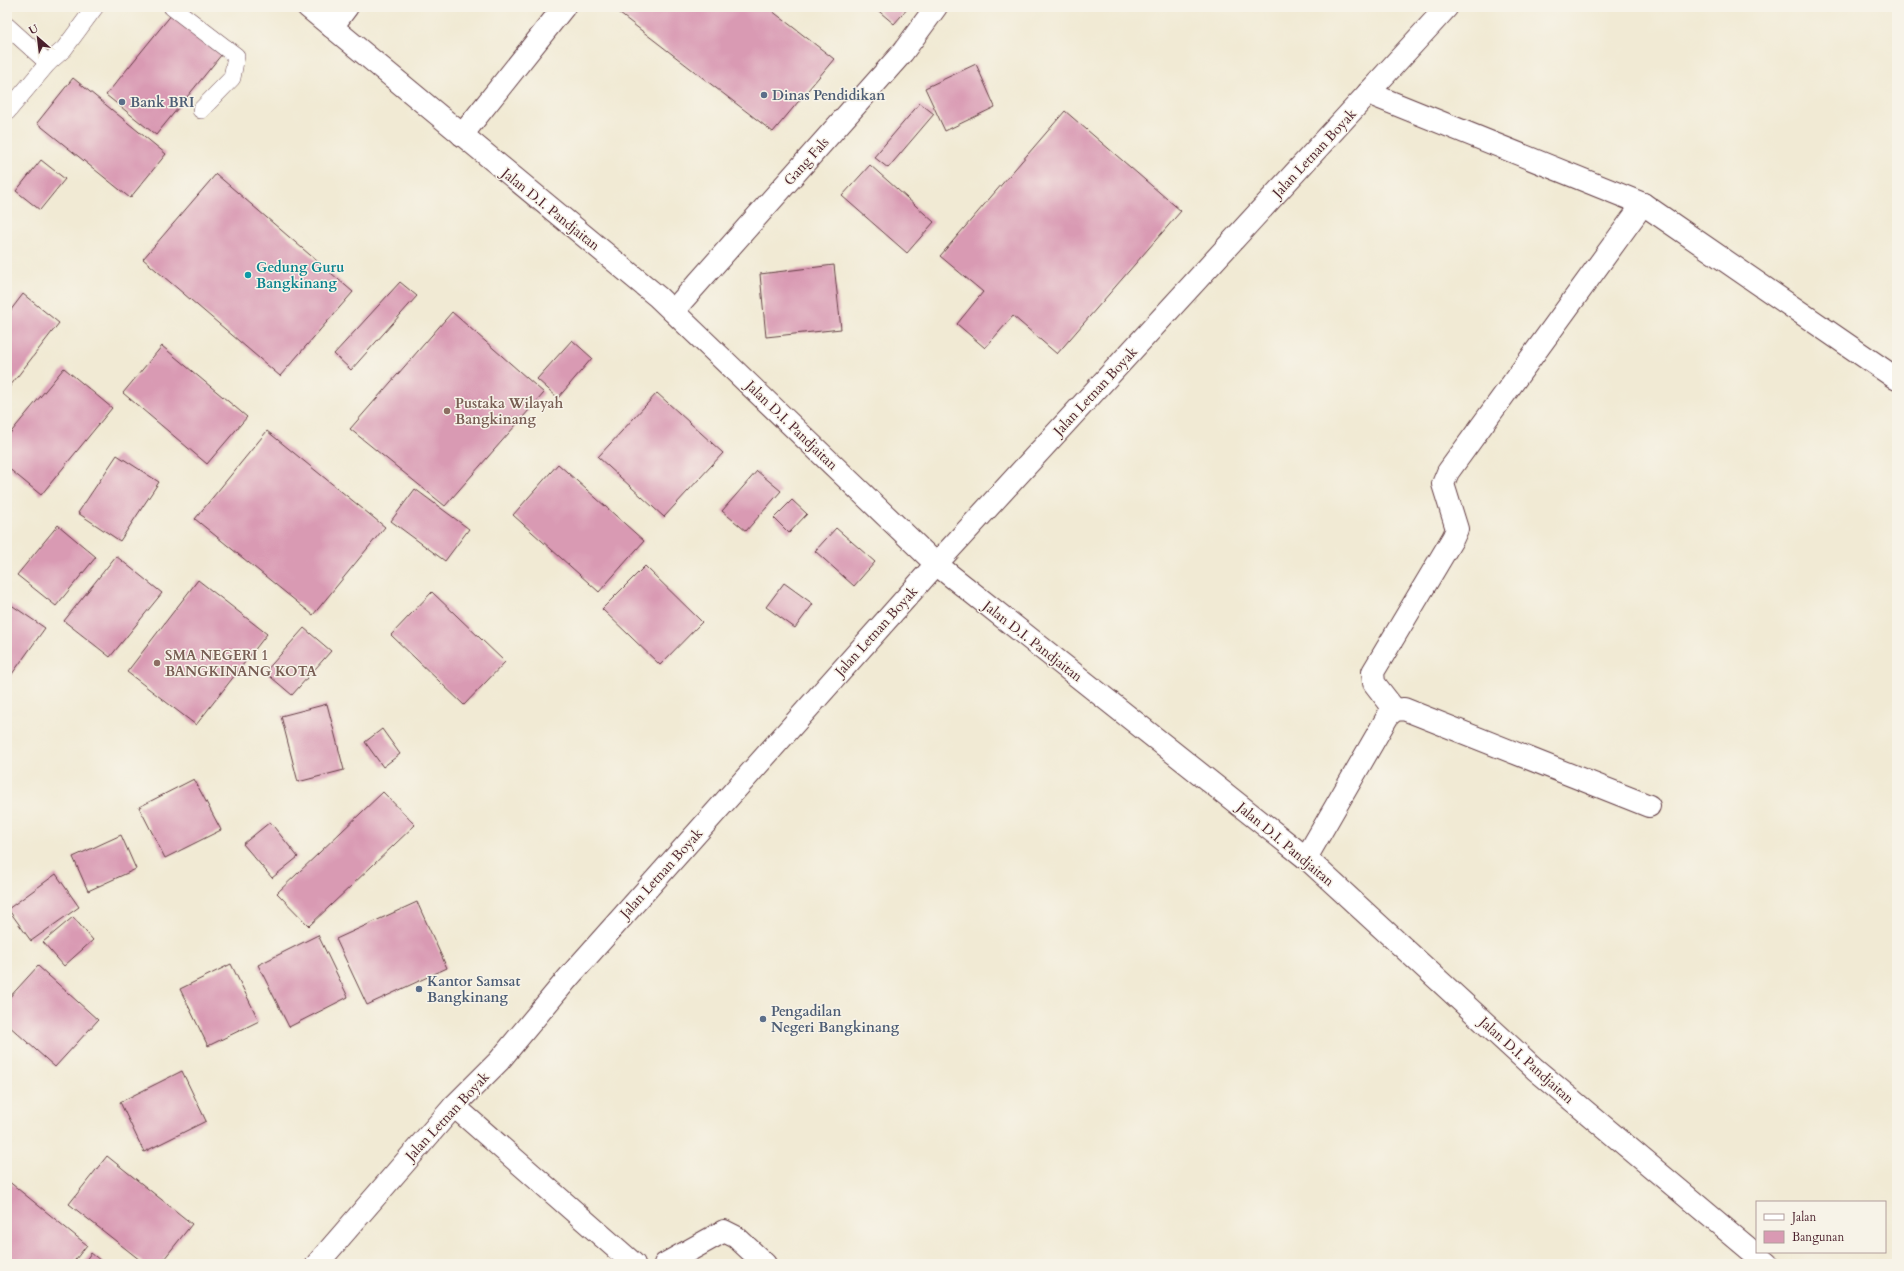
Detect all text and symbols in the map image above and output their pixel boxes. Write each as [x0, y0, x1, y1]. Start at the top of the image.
north arrow [18, 18, 58, 58]
text: U [26, 21, 41, 38]
place label: Dinas Pendidikan [772, 86, 885, 105]
marker: Dinas Pendidikan [759, 90, 769, 100]
place label: Bank BRI [130, 93, 194, 112]
marker: Bank BRI [117, 97, 127, 107]
street label: Jalan Letnan Boyak [1267, 104, 1361, 203]
street label: Gang Fals [780, 133, 833, 190]
street label: Jalan D.I. Pandjaitan [496, 163, 604, 255]
place label: Gedung Guru Bangkinang [256, 258, 344, 293]
marker: Gedung Guru Bangkinang [243, 270, 253, 280]
street label: Jalan Letnan Boyak [1048, 342, 1142, 441]
street label: Jalan D.I. Pandjaitan [740, 375, 842, 474]
place label: Pustaka Wilayah Bangkinang [455, 394, 564, 429]
marker: Pustaka Wilayah Bangkinang [442, 406, 452, 416]
street label: Jalan Letnan Boyak [829, 582, 922, 682]
street label: Jalan D.I. Pandjaitan [977, 595, 1086, 686]
place label: SMA NEGERI 1 BANGKINANG KOTA [165, 646, 317, 681]
marker: SMA NEGERI 1 BANGKINANG KOTA [152, 658, 162, 668]
street label: Jalan D.I. Pandjaitan [1232, 797, 1338, 891]
street label: Jalan Letnan Boyak [614, 824, 707, 924]
place label: Kantor Samsat Bangkinang [427, 972, 520, 1007]
marker: Kantor Samsat Bangkinang [414, 984, 424, 994]
place label: Pengadilan Negeri Bangkinang [771, 1002, 900, 1037]
street label: Jalan D.I. Pandjaitan [1474, 1011, 1578, 1108]
marker: Pengadilan Negeri Bangkinang [758, 1014, 768, 1024]
street label: Jalan Letnan Boyak [400, 1067, 494, 1166]
legend [1756, 1201, 1886, 1253]
text: Jalan [1790, 1209, 1816, 1225]
text: Bangunan [1792, 1229, 1844, 1245]

